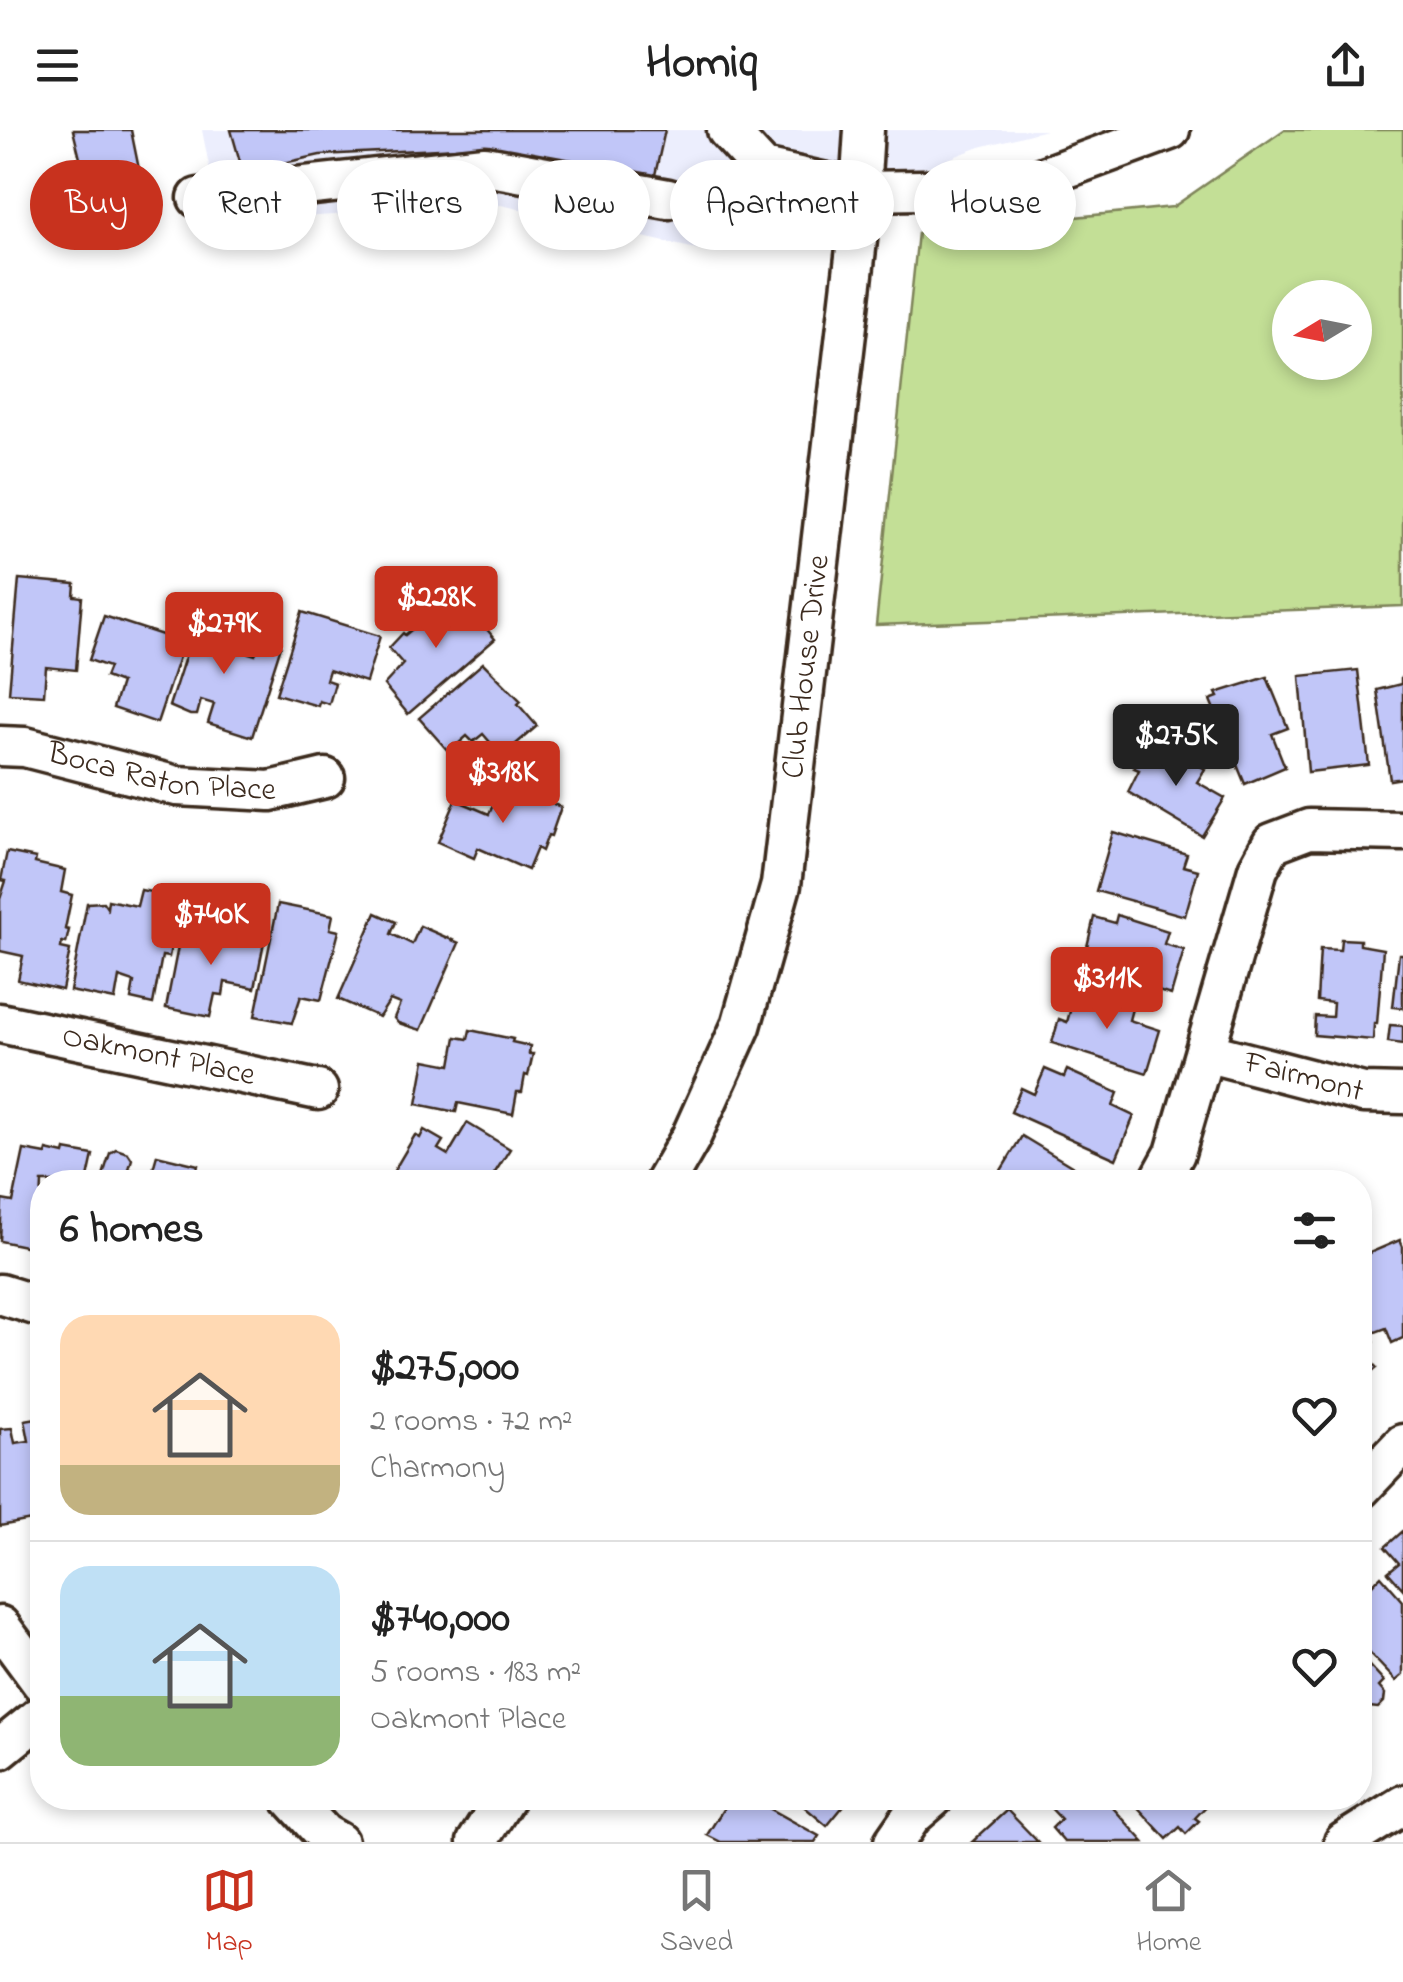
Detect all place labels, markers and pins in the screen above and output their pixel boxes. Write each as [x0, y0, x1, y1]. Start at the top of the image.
pin: $228K [366, 566, 506, 651]
pin: $279K [154, 592, 294, 677]
pin: $275K [1106, 704, 1246, 789]
pin: $318K [433, 741, 573, 826]
pin: $740K [141, 883, 281, 968]
pin: $311K [1037, 947, 1177, 1032]

